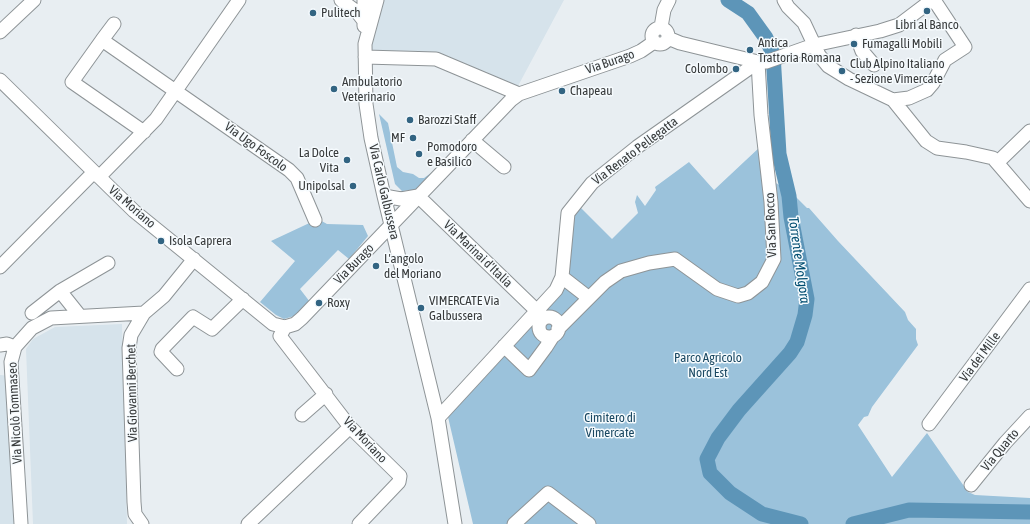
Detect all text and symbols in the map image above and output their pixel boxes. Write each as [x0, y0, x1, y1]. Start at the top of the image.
place label: Pulitech [321, 5, 361, 21]
marker: Libri al Banco [922, 6, 932, 16]
marker: Pulitech [308, 8, 318, 18]
place label: Libri al Banco [895, 17, 959, 33]
place label: Antica Trattoria Romana [758, 35, 841, 66]
place label: Fumagalli Mobili [862, 36, 942, 52]
marker: Fumagalli Mobili [849, 39, 859, 49]
marker: Antica Trattoria Romana [745, 45, 755, 55]
street label: Via Burago [583, 46, 637, 78]
place label: Club Alpino Italiano - Sezione Vimercate [850, 56, 945, 87]
place label: Colombo [685, 61, 728, 77]
marker: Colombo [731, 64, 741, 74]
marker: Club Alpino Italiano - Sezione Vimercate [837, 66, 847, 76]
place label: Ambulatorio Veterinario [342, 74, 402, 105]
place label: Chapeau [570, 83, 613, 99]
marker: Ambulatorio Veterinario [329, 84, 339, 94]
marker: Chapeau [557, 86, 567, 96]
place label: Barozzi Staff [418, 112, 476, 128]
street label: Via Renato Pellegatta [589, 114, 681, 188]
marker: Barozzi Staff [405, 115, 415, 125]
street label: Via Ugo Foscolo [221, 119, 291, 175]
place label: MF [391, 130, 405, 146]
marker: MF [408, 133, 418, 143]
place label: Pomodoro e Basilico [427, 139, 477, 170]
street label: Via Carlo Galbussera [365, 143, 403, 241]
place label: La Dolce Vita [299, 145, 339, 176]
marker: Pomodoro e Basilico [414, 149, 424, 159]
marker: La Dolce Vita [342, 155, 352, 165]
place label: Unipolsal [298, 178, 345, 194]
marker: Unipolsal [348, 181, 358, 191]
street label: Via Moriano [105, 182, 159, 232]
street label: Via San Rocco [762, 192, 780, 258]
water label: Torrente Molgora [785, 215, 813, 305]
street label: Via Marinai d'Italia [440, 217, 516, 291]
place label: Isola Caprera [169, 233, 232, 249]
marker: Isola Caprera [156, 236, 166, 246]
street label: Via Burago [331, 240, 377, 288]
place label: L'angolo del Moriano [384, 251, 441, 282]
marker: L'angolo del Moriano [371, 261, 381, 271]
place label: VIMERCATE Via Galbussera [429, 293, 499, 324]
place label: Roxy [327, 295, 350, 311]
marker: Roxy [314, 298, 324, 308]
marker: VIMERCATE Via Galbussera [416, 303, 426, 313]
street label: Via dei Mille [956, 329, 1004, 385]
street label: Via Giovanni Berchet [123, 344, 141, 442]
park label: Parco Agricolo Nord Est [674, 350, 742, 381]
street label: Via Nicolò Tommaseo [5, 362, 25, 464]
park label: Cimitero di Vimercate [584, 410, 636, 441]
street label: Via Moriano [340, 414, 390, 466]
street label: Via Quarto [978, 426, 1022, 474]

